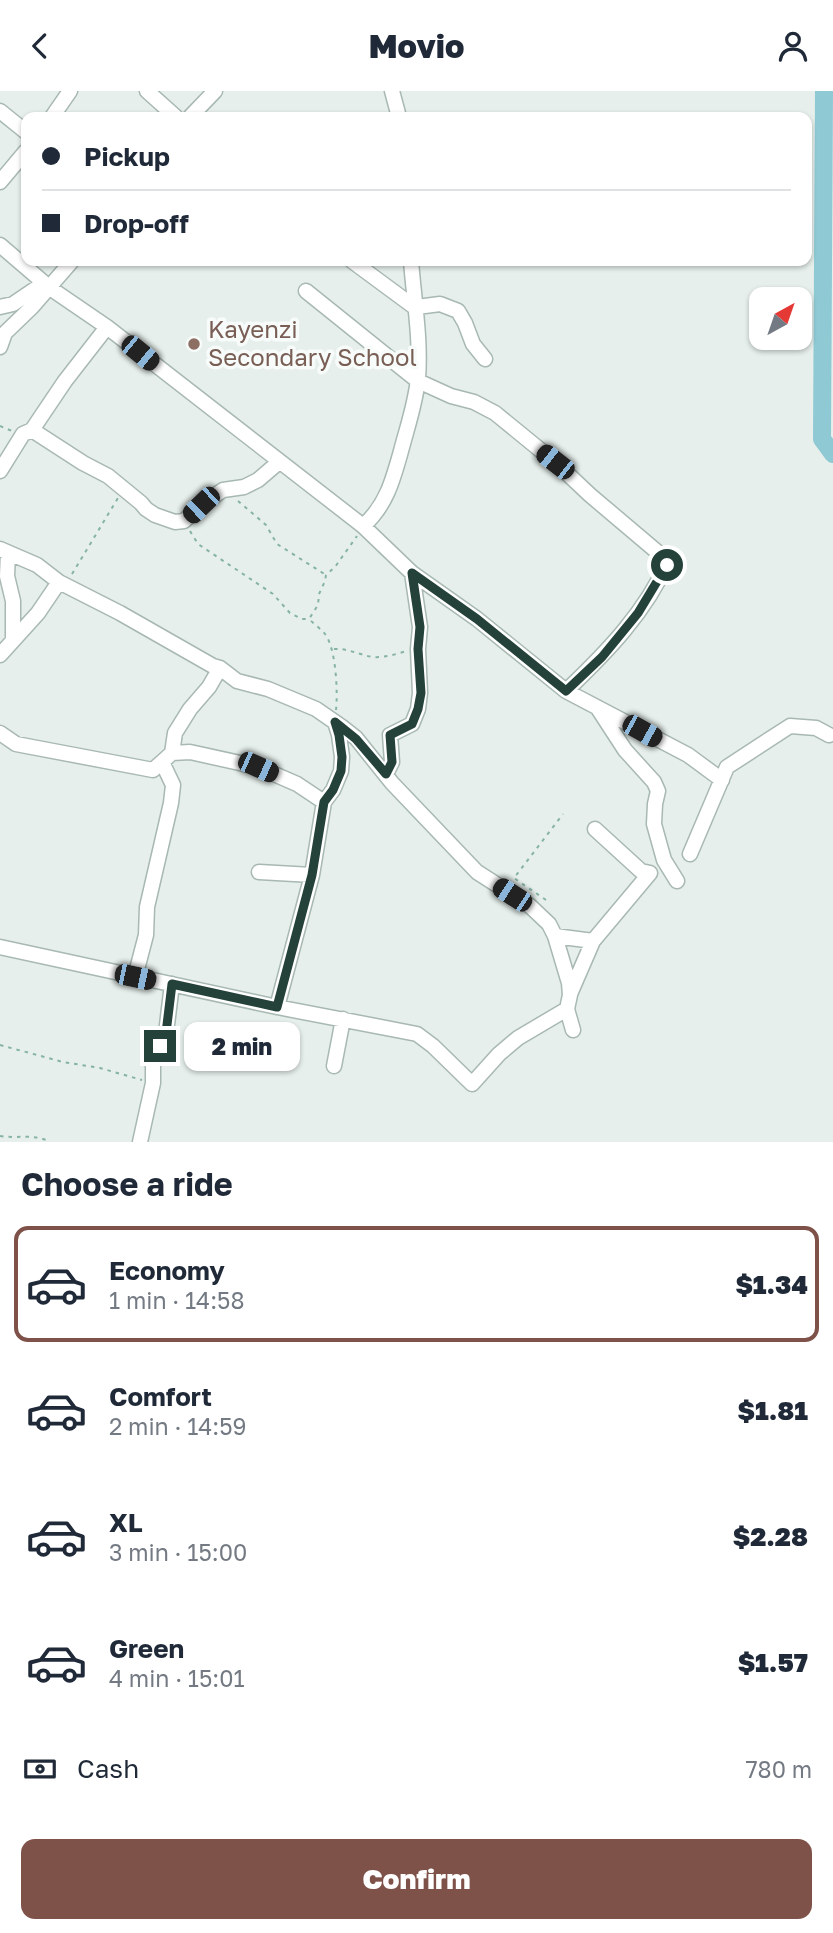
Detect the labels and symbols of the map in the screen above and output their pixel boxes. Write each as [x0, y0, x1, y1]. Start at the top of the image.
north arrow [749, 287, 812, 350]
place label: Kayenzi Secondary School [208, 314, 417, 371]
car [118, 332, 163, 374]
marker: Kayenzi Secondary School [186, 336, 202, 352]
car [532, 441, 579, 483]
car [179, 483, 224, 527]
route start [651, 549, 683, 581]
car [619, 712, 666, 750]
car [235, 749, 282, 785]
car [489, 875, 536, 915]
car [113, 962, 158, 992]
callout: 2 min [184, 1021, 300, 1070]
route end [144, 1030, 176, 1062]

